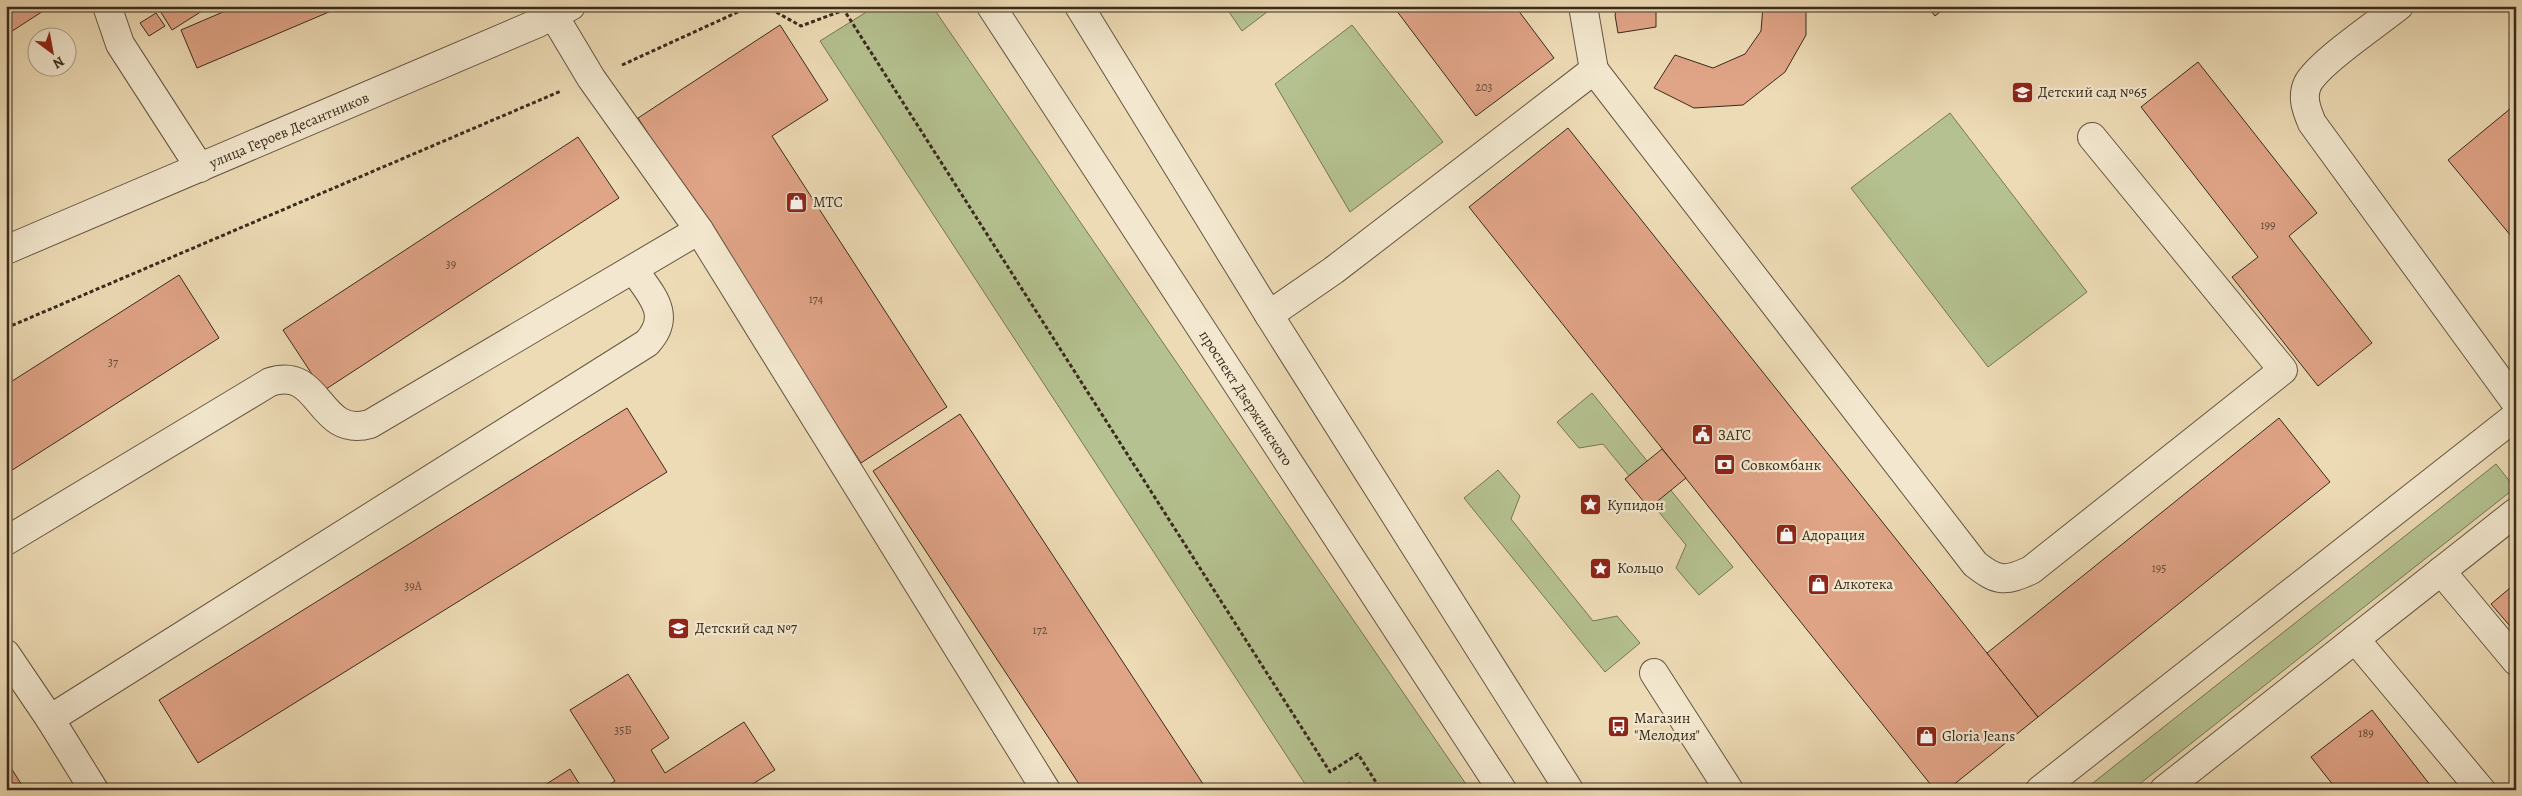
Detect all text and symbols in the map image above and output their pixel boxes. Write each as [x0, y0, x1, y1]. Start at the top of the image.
north arrow [28, 28, 78, 78]
text: N [49, 52, 68, 73]
house number: 203 [1475, 79, 1493, 95]
school or university icon: Детский сад №65 [2010, 80, 2034, 104]
place label: Детский сад №65 [2038, 82, 2147, 102]
street label: улица Героев Десантников [205, 87, 372, 173]
shop icon: МТС [785, 190, 809, 214]
place label: МТС [813, 192, 843, 212]
house number: 199 [2260, 217, 2276, 233]
house number: 39 [446, 256, 456, 272]
house number: 174 [809, 291, 824, 307]
street label: проспект Дзержинского [1195, 326, 1297, 470]
house number: 37 [108, 354, 119, 370]
public building icon: ЗАГС [1690, 423, 1714, 447]
place label: ЗАГС [1718, 425, 1751, 445]
bank icon: Совкомбанк [1713, 453, 1737, 477]
place label: Совкомбанк [1741, 455, 1821, 475]
place icon: Купидон [1579, 493, 1603, 517]
place label: Купидон [1607, 495, 1664, 515]
shop icon: Адорация [1774, 523, 1798, 547]
place label: Адорация [1801, 525, 1865, 545]
place icon: Кольцо [1589, 556, 1613, 580]
place label: Кольцо [1617, 558, 1664, 578]
house number: 195 [2152, 560, 2166, 576]
shop icon: Алкотека [1806, 572, 1830, 596]
place label: Алкотека [1833, 574, 1893, 594]
house number: 39А [404, 578, 423, 594]
school or university icon: Детский сад №7 [667, 616, 691, 640]
place label: Детский сад №7 [695, 618, 798, 638]
house number: 172 [1033, 622, 1048, 638]
place label: Магазин "Мелодия" [1634, 708, 1700, 745]
bus stop icon: Магазин "Мелодия" [1606, 715, 1630, 739]
house number: 35Б [614, 722, 632, 738]
shop icon: Gloria Jeans [1914, 724, 1938, 748]
house number: 189 [2358, 725, 2374, 741]
place label: Gloria Jeans [1942, 726, 2015, 746]

